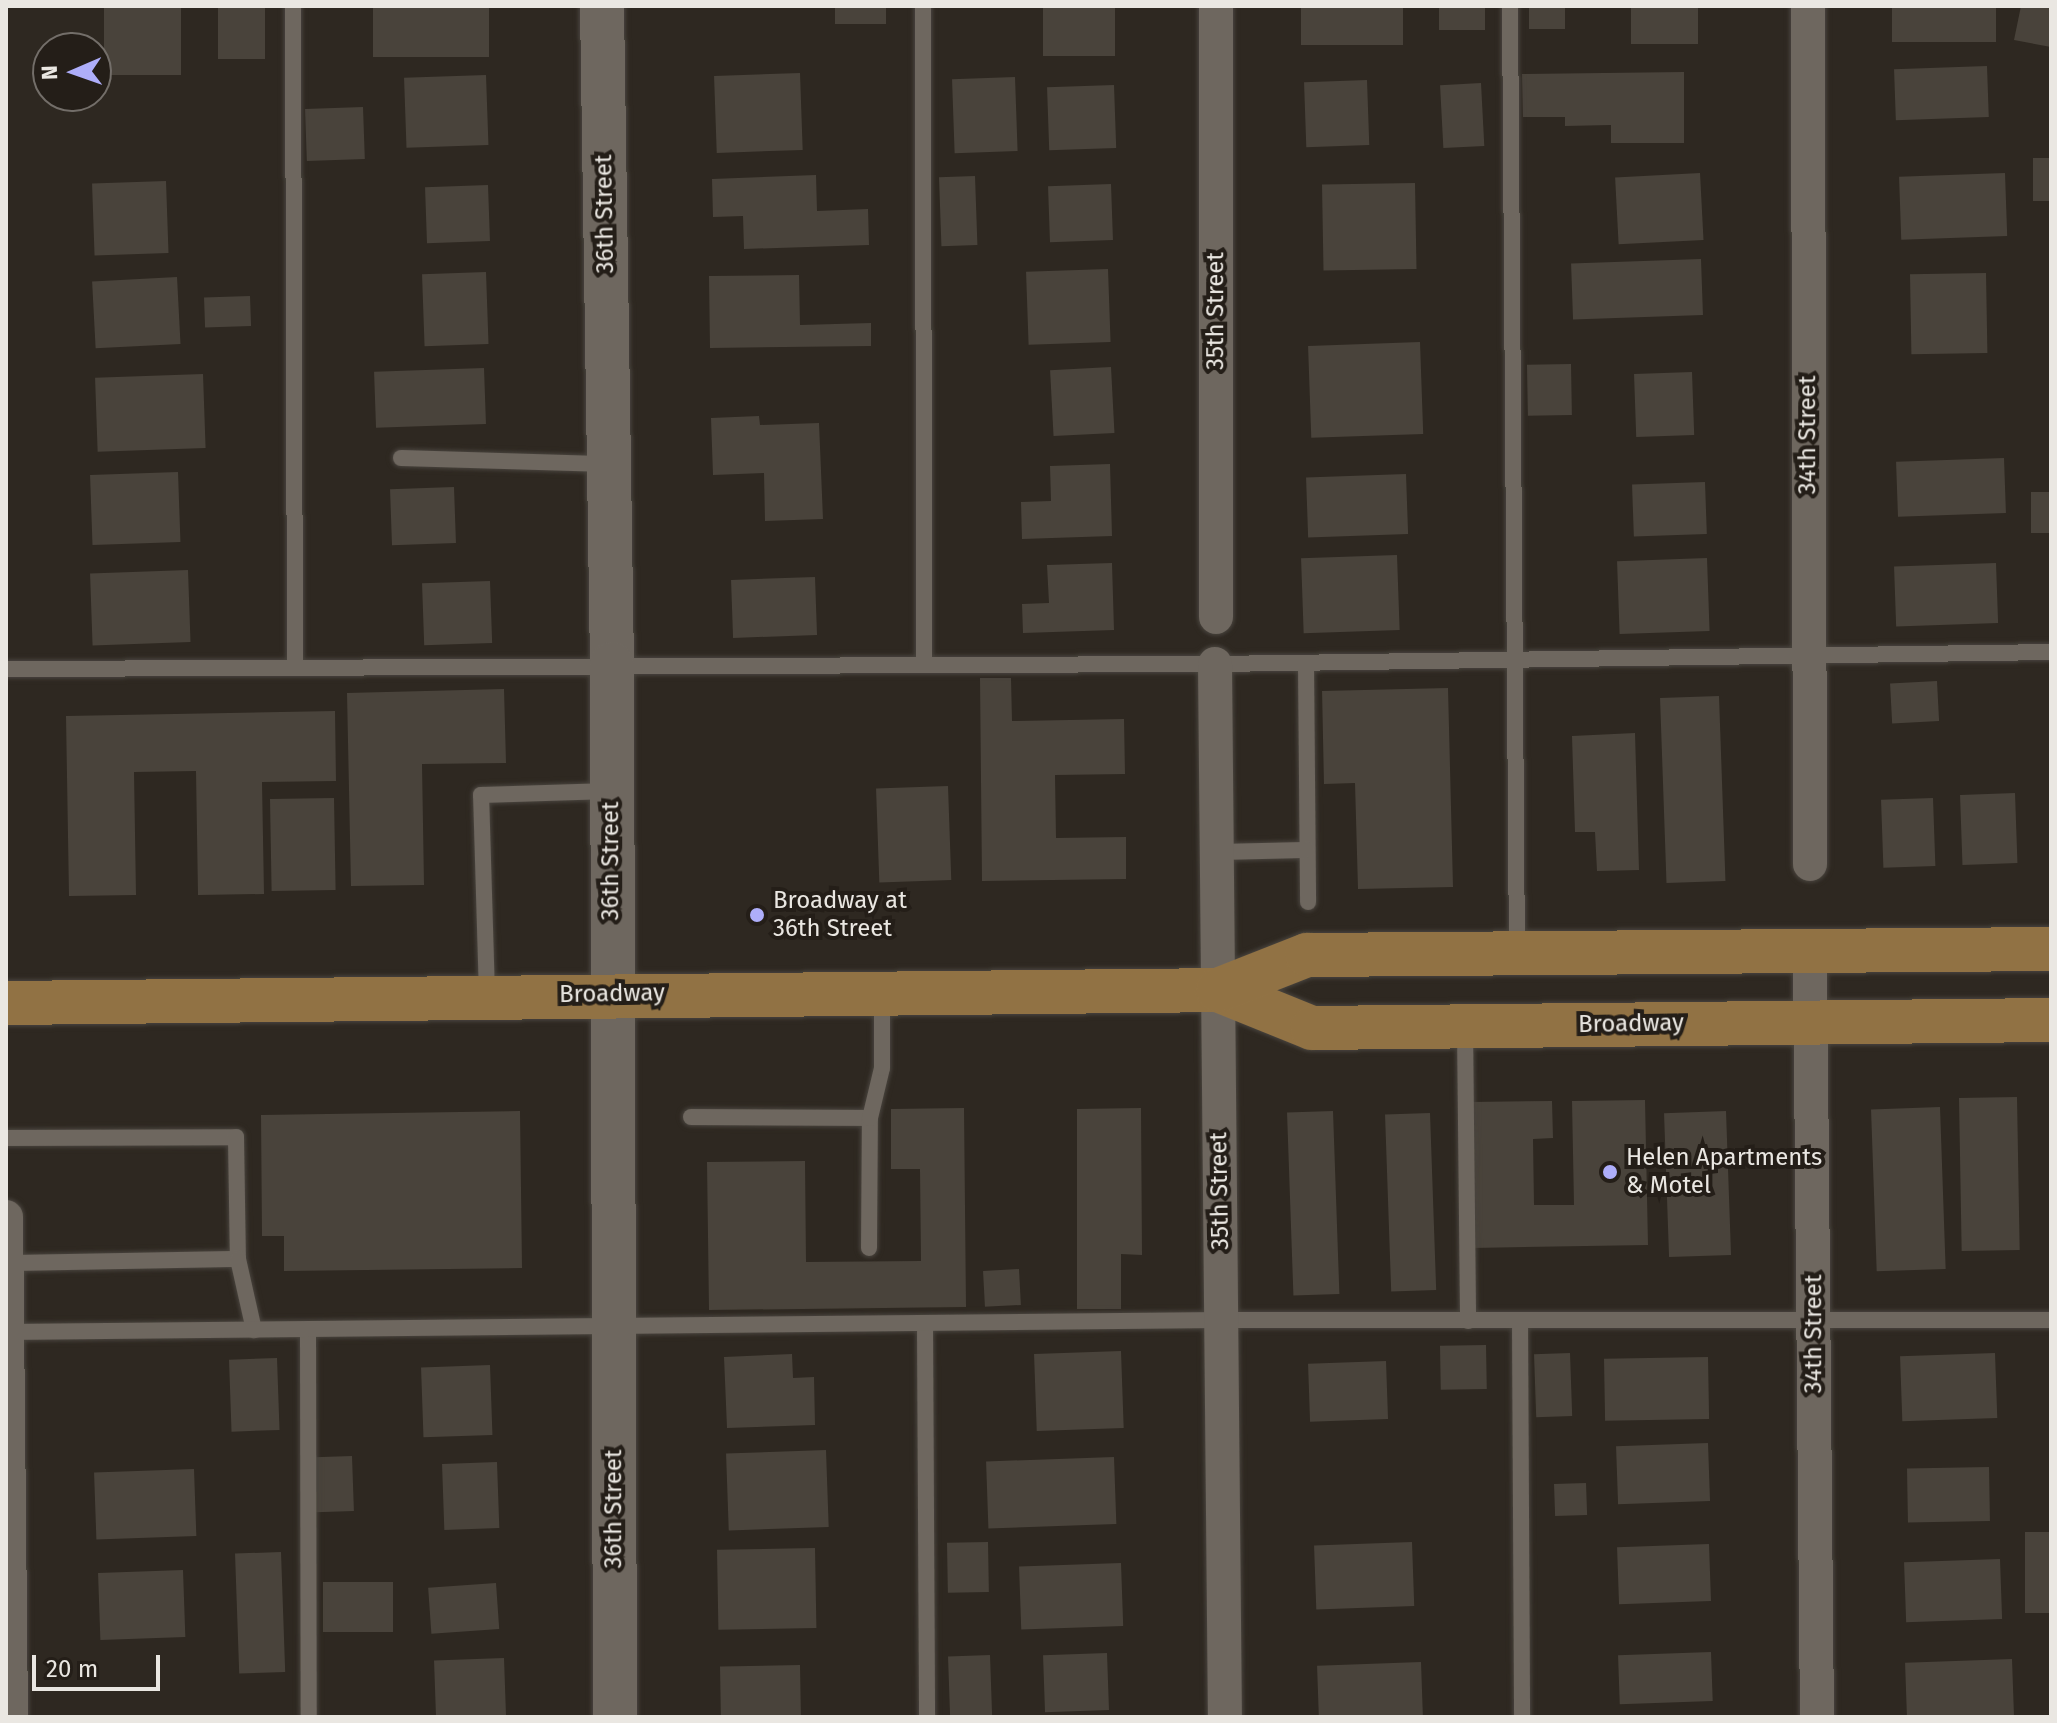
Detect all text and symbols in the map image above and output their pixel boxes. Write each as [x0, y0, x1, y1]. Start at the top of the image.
north arrow [32, 32, 112, 112]
text: N [36, 65, 63, 81]
street label: 36th Street [590, 154, 620, 274]
street label: 35th Street [1202, 252, 1230, 370]
street label: 34th Street [1794, 376, 1822, 494]
street label: 36th Street [597, 802, 625, 920]
place label: Broadway at 36th Street [773, 887, 907, 943]
marker: Broadway at 36th Street [748, 906, 766, 924]
street label: Broadway [559, 979, 665, 1009]
street label: Broadway [1578, 1009, 1684, 1039]
street label: 35th Street [1205, 1132, 1235, 1250]
place label: Helen Apartments & Motel [1626, 1144, 1822, 1200]
marker: Helen Apartments & Motel [1601, 1163, 1619, 1181]
street label: 34th Street [1800, 1275, 1828, 1393]
street label: 36th Street [600, 1450, 628, 1568]
scale bar [36, 1639, 164, 1689]
text: 20 m [46, 1655, 98, 1683]

